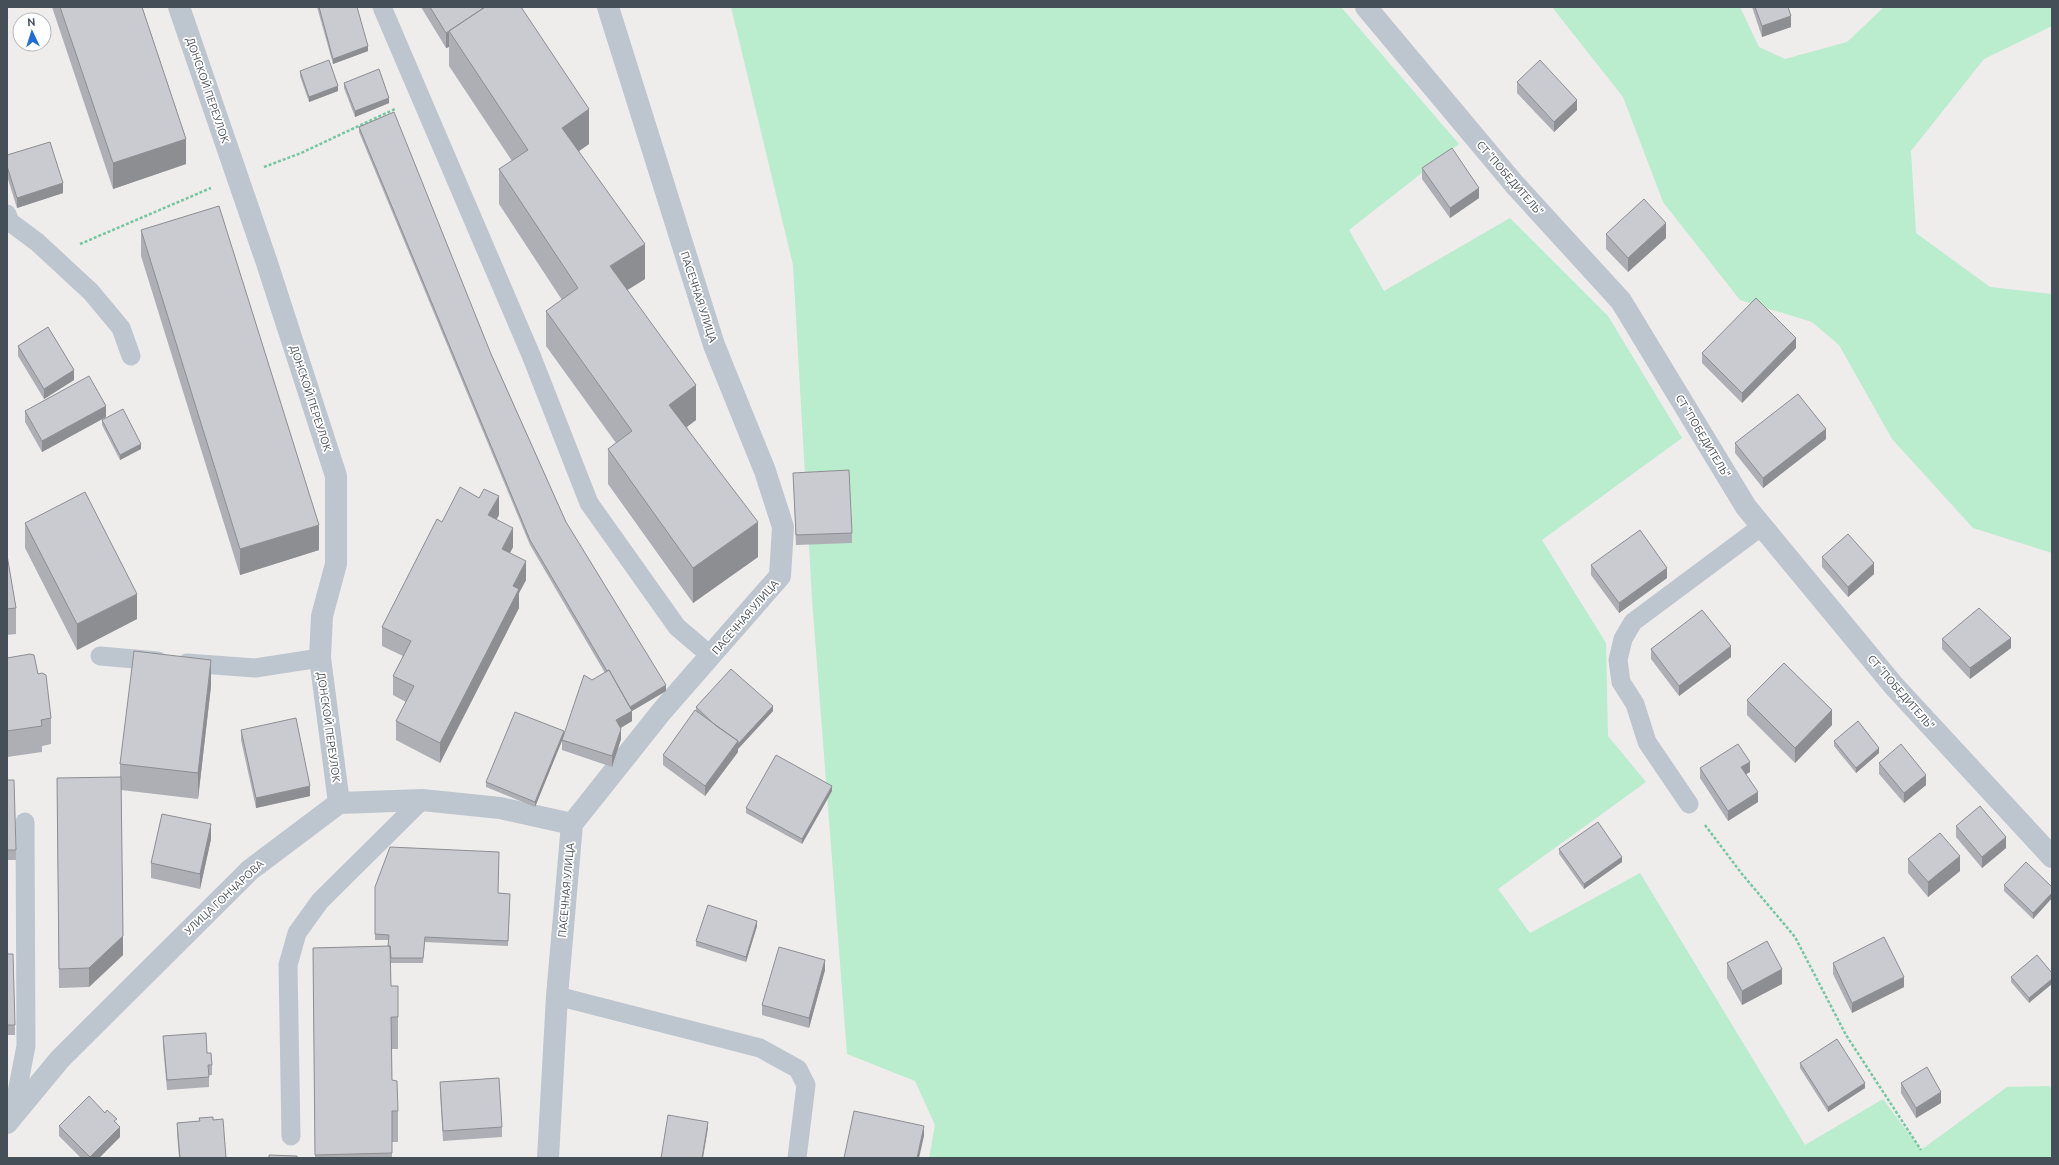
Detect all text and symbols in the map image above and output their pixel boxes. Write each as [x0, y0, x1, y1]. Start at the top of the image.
north arrow [12, 12, 52, 52]
text: N [27, 16, 36, 28]
street label: ДОНСКОЙ ПЕРЕУЛОК [184, 36, 232, 145]
street label: СТ "ПОБЕДИТЕЛЬ" [1474, 138, 1546, 218]
street label: ПАСЕЧНАЯ УЛИЦА [679, 250, 720, 345]
street label: ДОНСКОЙ ПЕРЕУЛОК [288, 343, 334, 453]
street label: СТ "ПОБЕДИТЕЛЬ" [1673, 392, 1733, 480]
street label: ПАСЕЧНАЯ УЛИЦА [709, 577, 781, 657]
street label: СТ "ПОБЕДИТЕЛЬ" [1865, 652, 1937, 732]
street label: ДОНСКОЙ ПЕРЕУЛОК [315, 671, 343, 783]
street label: ПАСЕЧНАЯ УЛИЦА [556, 841, 576, 938]
street label: УЛИЦА ГОНЧАРОВА [182, 857, 267, 937]

